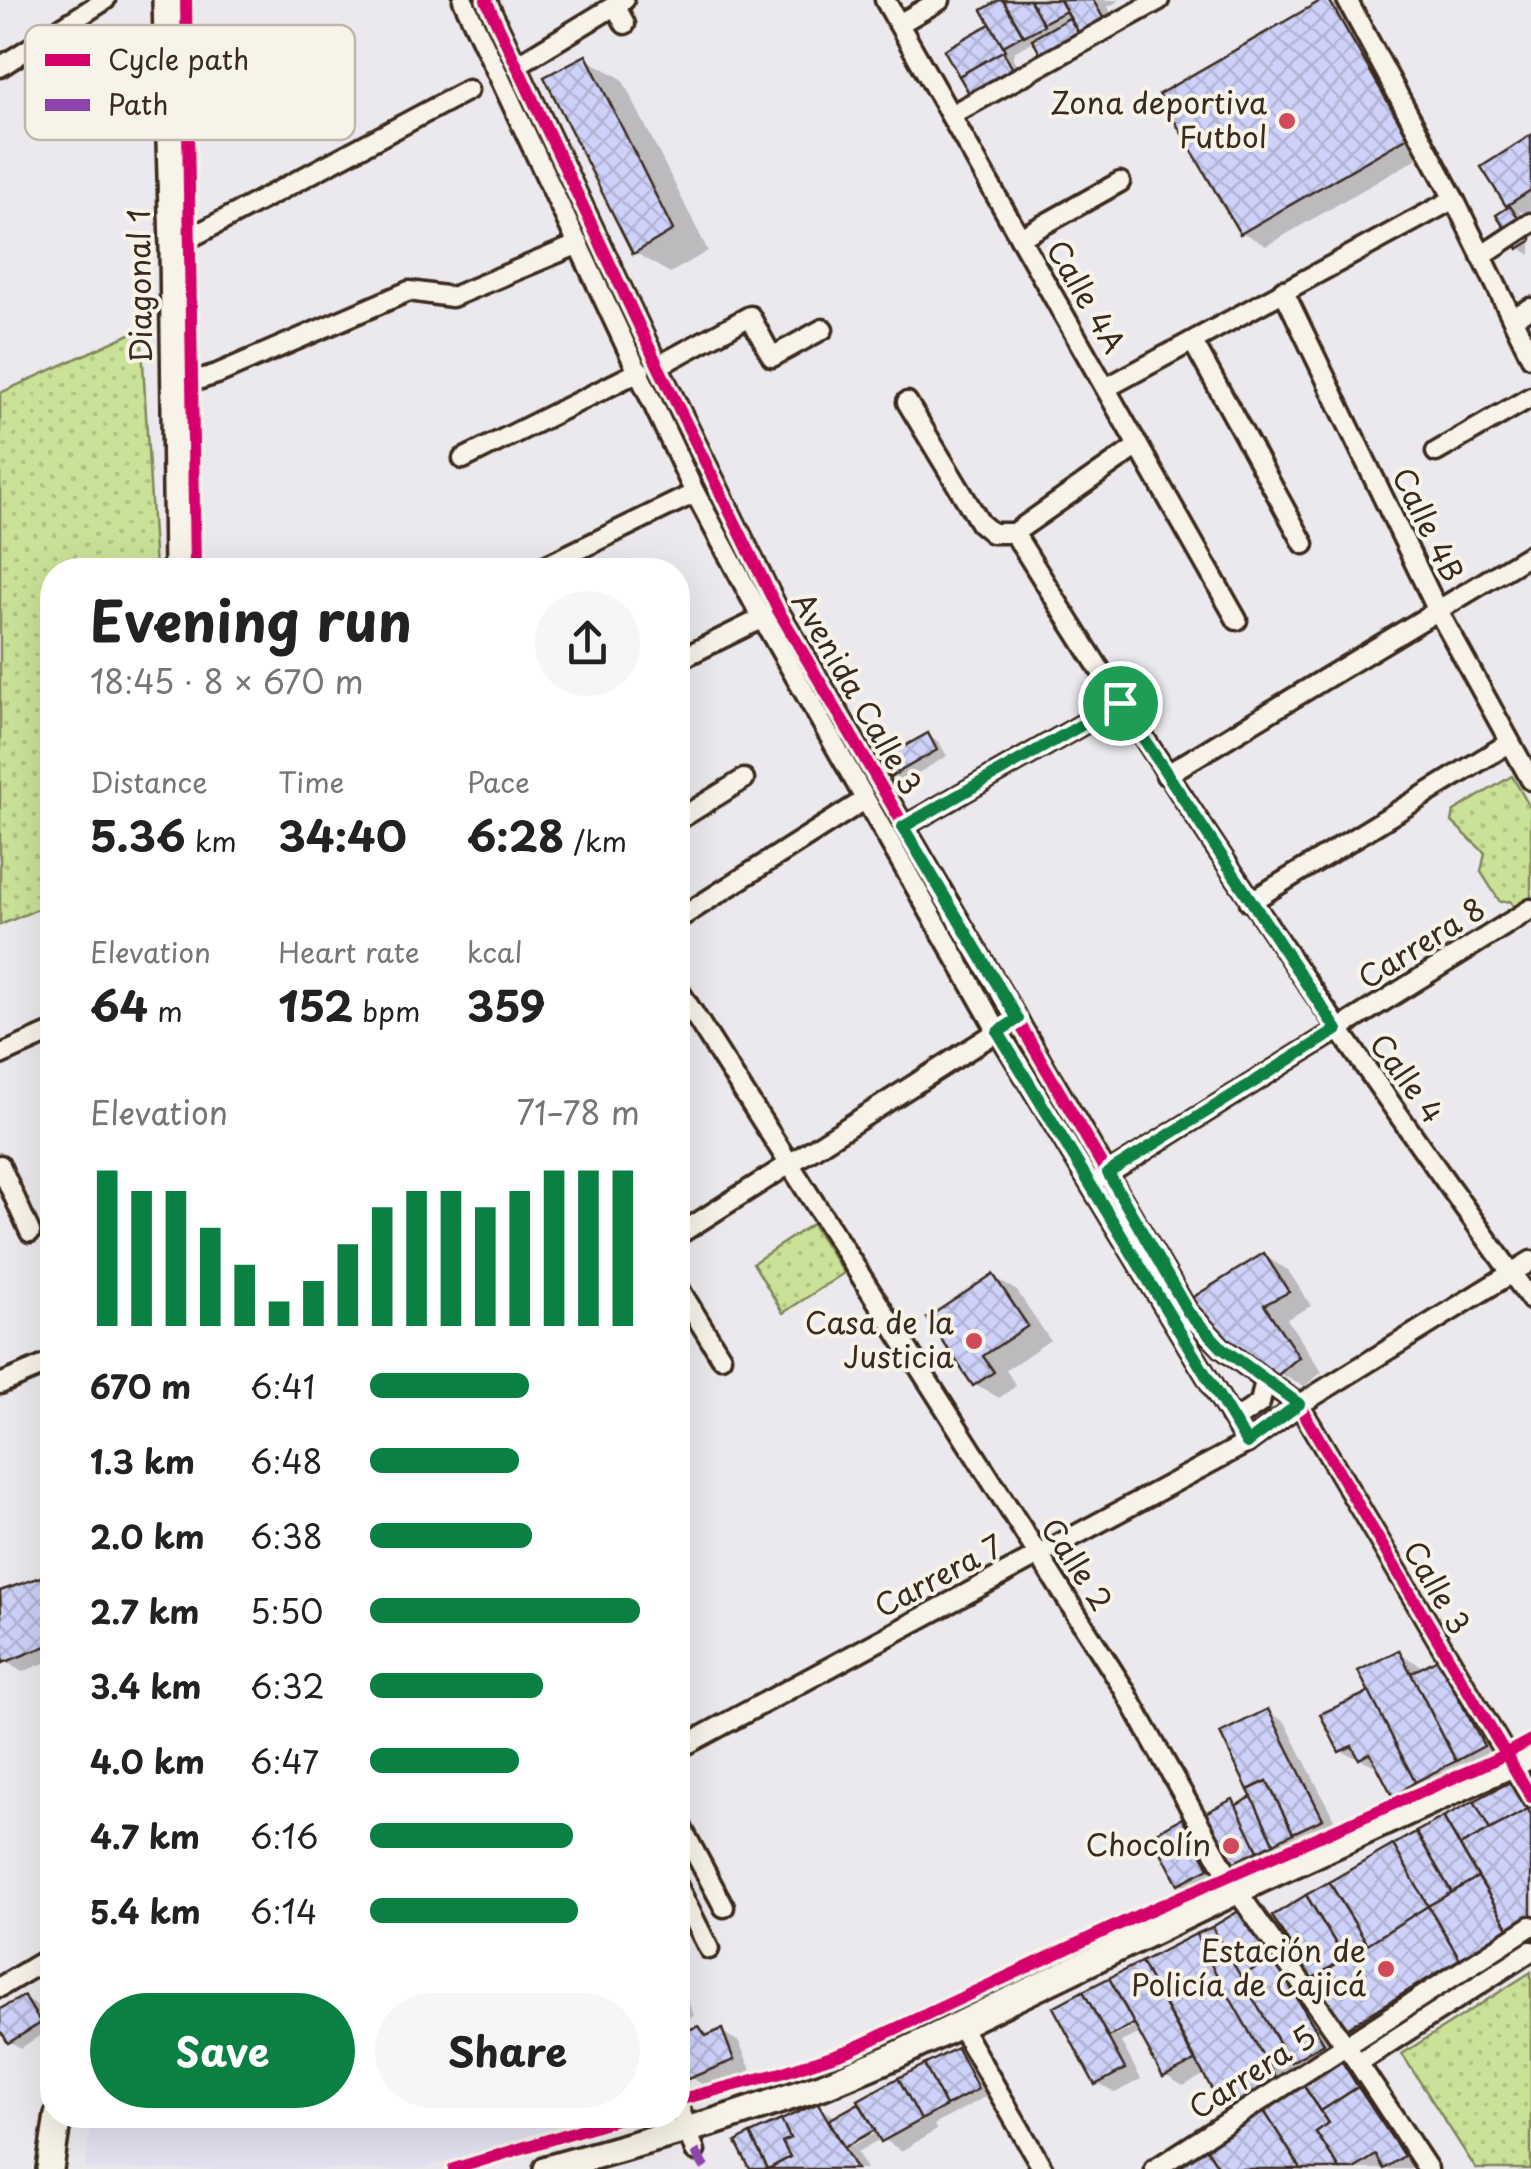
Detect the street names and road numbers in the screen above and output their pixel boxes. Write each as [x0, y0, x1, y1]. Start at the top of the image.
street label: Diagonal 1 [115, 209, 162, 363]
street label: Calle 4A [1037, 231, 1138, 361]
street label: Calle 4B [1382, 459, 1476, 589]
street label: Avenida Calle 3 [782, 583, 934, 802]
street label: Carrera 8 [1348, 885, 1493, 999]
street label: Calle 4 [1360, 1023, 1456, 1132]
street label: Calle 2 [1031, 1508, 1125, 1619]
street label: Carrera 7 [866, 1522, 1010, 1627]
street label: Calle 3 [1393, 1532, 1483, 1642]
street label: Carrera 5 [1179, 2013, 1324, 2129]

